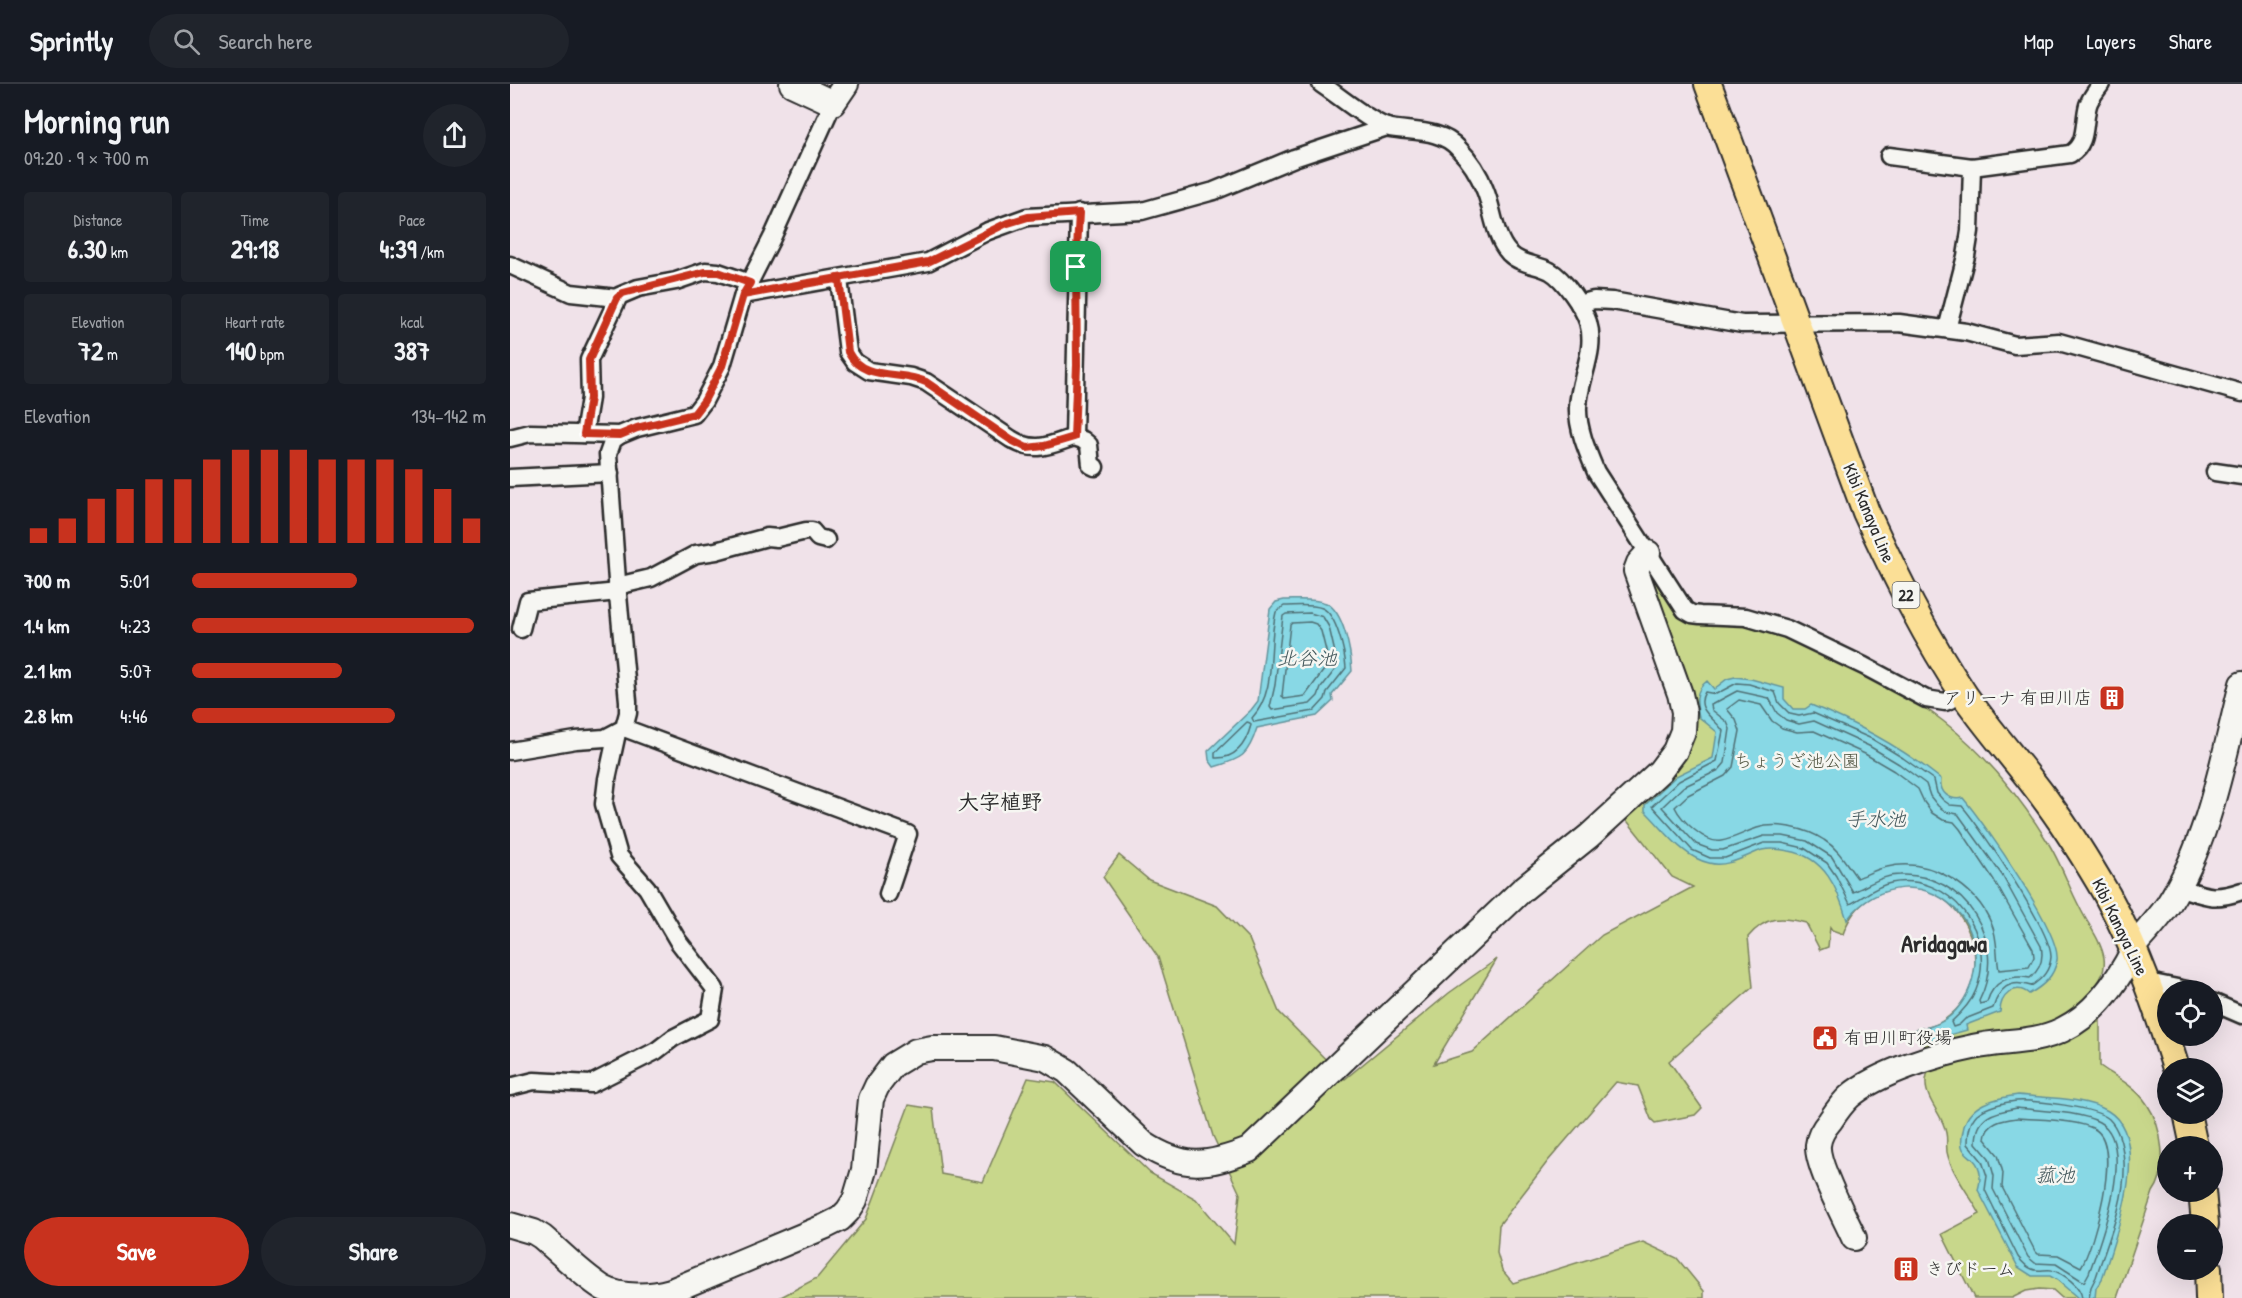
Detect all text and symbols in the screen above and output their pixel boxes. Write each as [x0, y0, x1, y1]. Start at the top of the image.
search box [149, 14, 569, 68]
text: Sprintly [30, 22, 113, 60]
icon: search [170, 25, 203, 58]
text: Search here [218, 26, 312, 56]
text: Map [2024, 27, 2053, 56]
text: Layers [2086, 27, 2136, 56]
text: Share [2169, 27, 2212, 56]
text: Morning run [24, 99, 170, 143]
button: share [423, 104, 486, 167]
text: 09:20 · 9 × 700 m [24, 144, 149, 171]
text: Distance [74, 209, 122, 231]
text: Time [241, 209, 269, 231]
text: Pace [399, 209, 425, 231]
text: 6.30 [68, 231, 107, 266]
text: 29:18 [231, 231, 279, 266]
text: 4:39 [380, 231, 417, 266]
text: km [107, 241, 128, 263]
text: /km [417, 241, 444, 263]
pin [1050, 241, 1101, 292]
icon: arrive [1059, 250, 1092, 283]
text: Elevation [71, 311, 125, 333]
text: Heart rate [225, 311, 285, 333]
text: kcal [400, 311, 424, 333]
text: 72 [78, 333, 103, 368]
text: 140 [226, 333, 256, 368]
text: 387 [394, 333, 430, 368]
text: m [103, 343, 118, 365]
text: bpm [256, 343, 284, 365]
text: Elevation [24, 402, 90, 429]
text: 134–142 m [412, 402, 486, 429]
street label: Kibi Kanaya Line [1837, 459, 1902, 566]
text: 700 m [24, 567, 70, 594]
text: 5:01 [120, 567, 149, 594]
road number: 22 [1892, 582, 1920, 608]
text: 1.4 km [24, 612, 70, 639]
text: 4:23 [120, 612, 150, 639]
water label: 北谷池 [1277, 644, 1338, 671]
text: 2.1 km [24, 657, 71, 684]
text: 5:07 [120, 657, 152, 684]
building icon: アリーナ 有田川店 [2097, 683, 2127, 713]
place label: アリーナ 有田川店 [1944, 685, 2092, 710]
text: 2.8 km [24, 702, 73, 729]
text: 4:46 [120, 702, 148, 729]
park label: ちょうざ池公園 [1734, 748, 1860, 773]
district label: 大字植野 [958, 787, 1042, 816]
water label: 手水池 [1846, 805, 1907, 832]
street label: Kibi Kanaya Line [2086, 874, 2155, 980]
district label: Aridagawa [1901, 927, 1987, 960]
map controls [2157, 980, 2223, 1280]
button: locate [2157, 980, 2223, 1046]
public building icon: 有田川町役場 [1810, 1023, 1840, 1053]
place label: 有田川町役場 [1844, 1025, 1952, 1050]
button: layers [2157, 1058, 2223, 1124]
button: + [2157, 1136, 2223, 1202]
water label: 菰池 [2035, 1161, 2076, 1188]
button: − [2157, 1214, 2223, 1280]
button: Save [24, 1217, 249, 1286]
button: Share [261, 1217, 486, 1286]
building icon: きびドーム [1891, 1254, 1921, 1284]
place label: きびドーム [1926, 1256, 2015, 1281]

